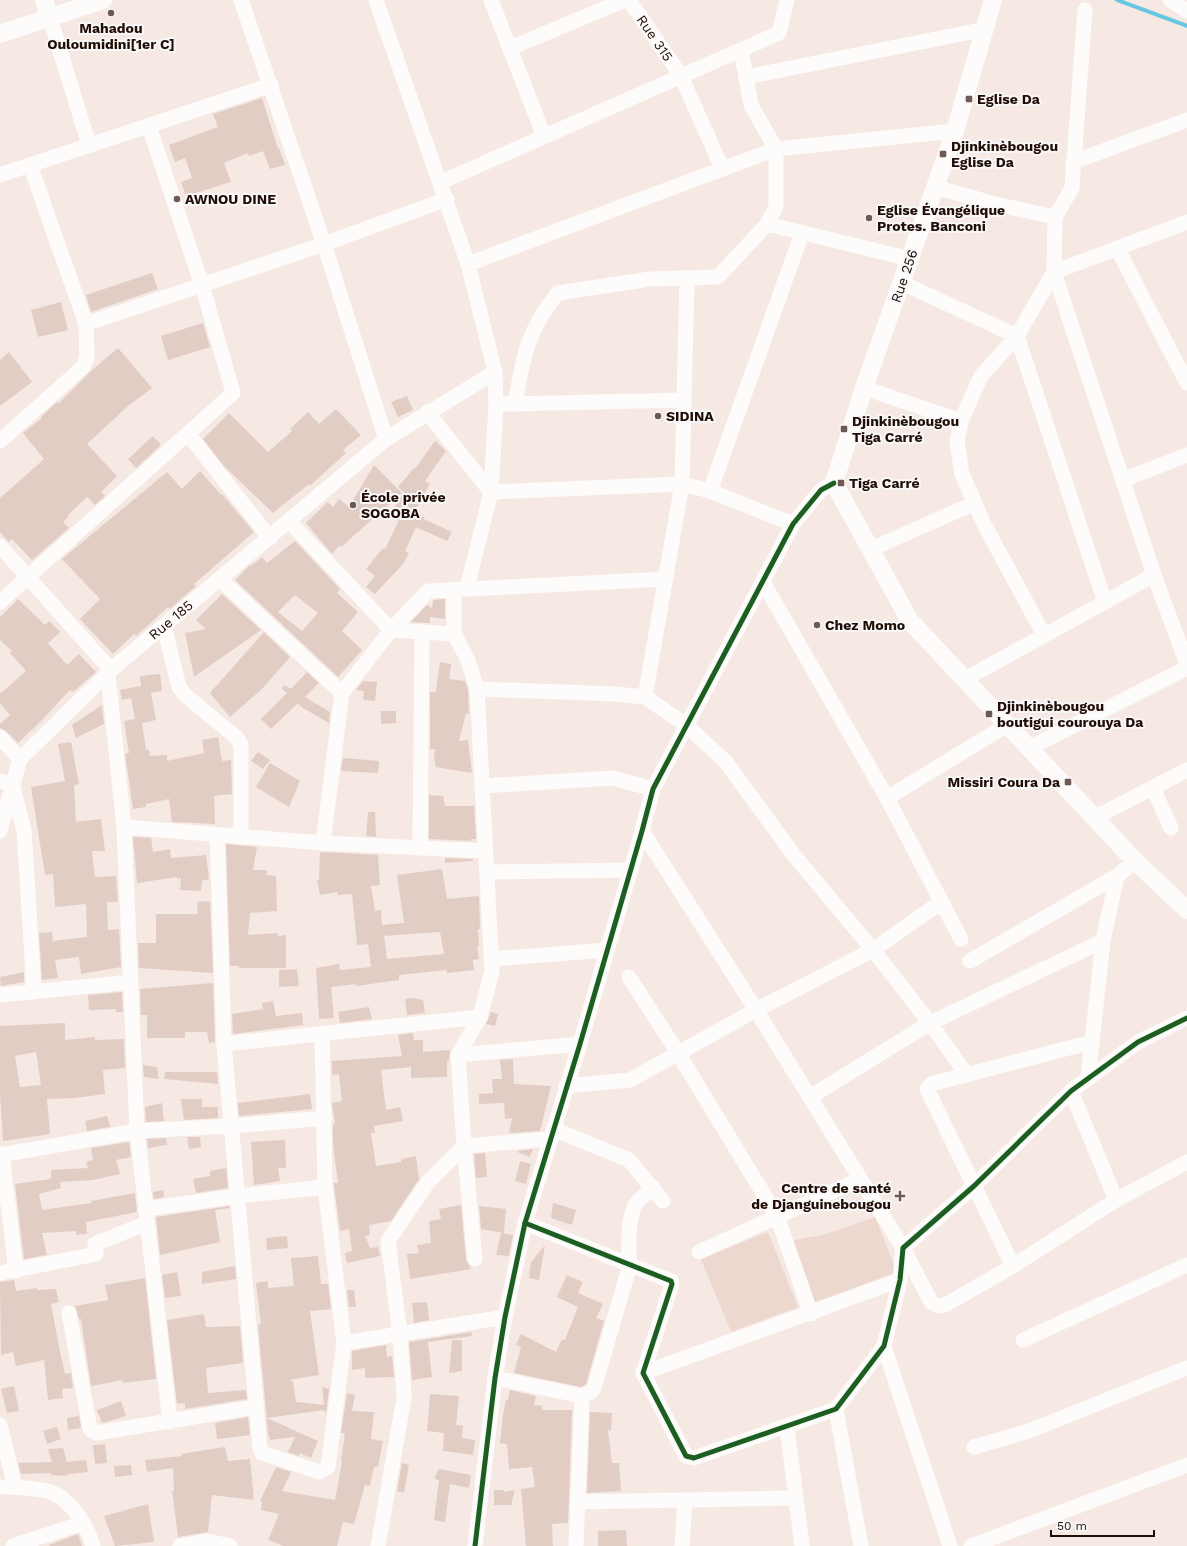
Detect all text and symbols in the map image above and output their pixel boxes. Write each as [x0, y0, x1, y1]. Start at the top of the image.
marker: Mahadou Ouloumidini[1er C] [106, 8, 116, 18]
street label: Rue 315 [634, 12, 676, 64]
place label: Mahadou Ouloumidini[1er C] [47, 20, 175, 52]
place label: Eglise Da [977, 91, 1041, 107]
marker: Eglise Da [964, 94, 974, 104]
place label: Djinkinèbougou Eglise Da [951, 138, 1058, 170]
marker: Djinkinèbougou Eglise Da [938, 149, 948, 159]
place label: AWNOU DINE [185, 191, 276, 207]
marker: AWNOU DINE [172, 194, 182, 204]
place label: Eglise Évangélique Protes. Banconi [877, 202, 1005, 234]
marker: Eglise Évangélique Protes. Banconi [864, 213, 874, 223]
street label: Rue 256 [887, 247, 921, 305]
place label: SIDINA [666, 408, 714, 424]
marker: SIDINA [653, 411, 663, 421]
place label: Djinkinèbougou Tiga Carré [852, 413, 959, 445]
marker: Djinkinèbougou Tiga Carré [839, 424, 849, 434]
place label: Tiga Carré [849, 475, 920, 491]
marker: Tiga Carré [836, 478, 846, 488]
place label: École privée SOGOBA [361, 489, 446, 521]
marker: École privée SOGOBA [348, 500, 358, 510]
street label: Rue 185 [145, 597, 196, 643]
place label: Chez Momo [825, 617, 905, 633]
marker: Chez Momo [812, 620, 822, 630]
place label: Djinkinèbougou boutigui courouya Da [997, 698, 1144, 730]
marker: Djinkinèbougou boutigui courouya Da [984, 709, 994, 719]
place label: Missiri Coura Da [948, 774, 1061, 790]
marker: Missiri Coura Da [1063, 777, 1073, 787]
place label: Centre de santé de Djanguinebougou [751, 1180, 891, 1212]
marker: Centre de santé de Djanguinebougou [894, 1190, 906, 1202]
scale bar [1051, 1512, 1154, 1538]
text: 50 m [1057, 1519, 1087, 1533]

